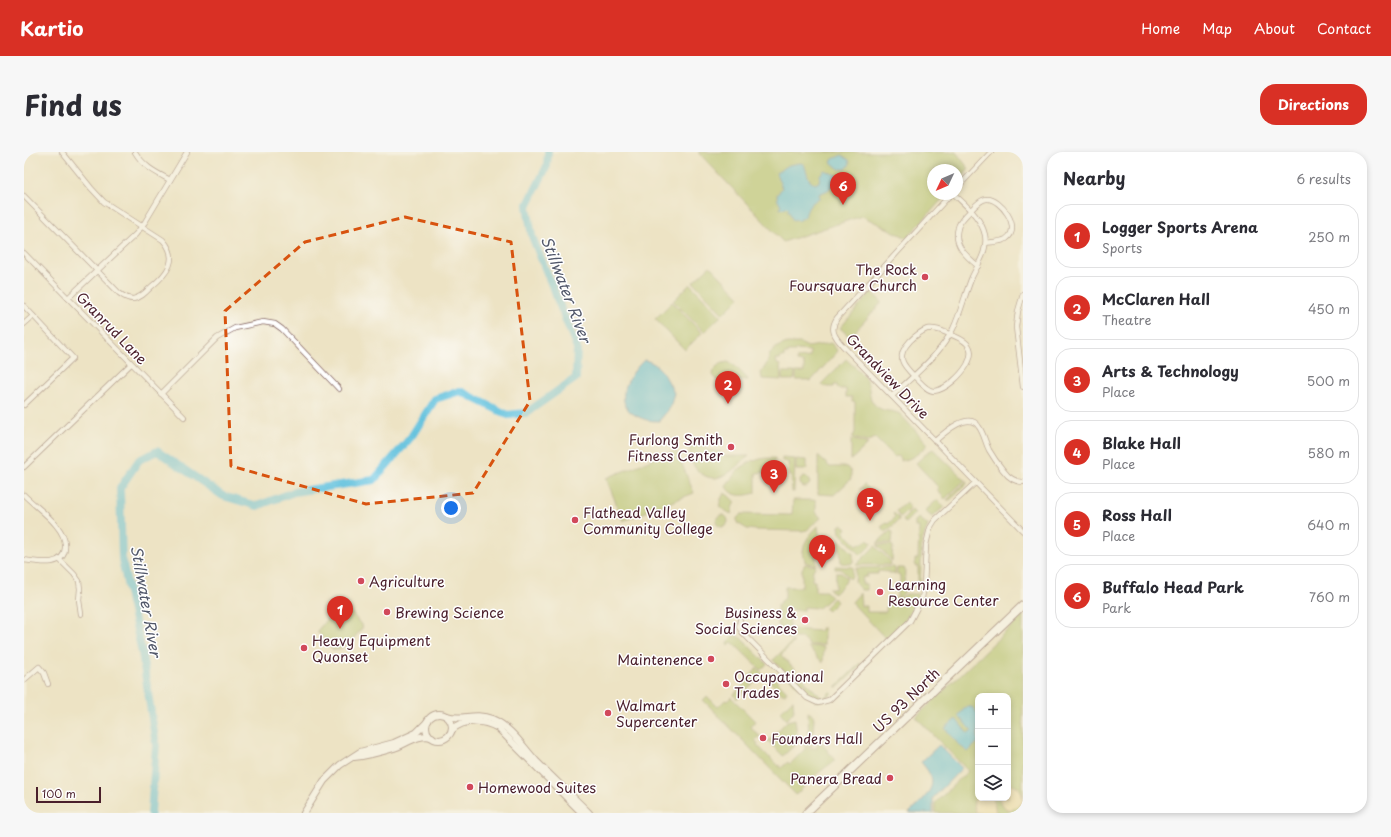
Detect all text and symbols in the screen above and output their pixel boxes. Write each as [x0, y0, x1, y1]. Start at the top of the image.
text: Kartio [20, 14, 83, 42]
text: Home [1141, 18, 1180, 39]
text: Map [1202, 18, 1232, 39]
text: About [1254, 18, 1295, 39]
text: Contact [1317, 18, 1371, 39]
text: Find us [24, 83, 122, 126]
button: Directions [1260, 84, 1367, 125]
north arrow [927, 164, 963, 200]
text: Nearby [1063, 165, 1125, 191]
text: 6 results [1296, 169, 1351, 188]
pin: 6 [830, 172, 856, 205]
text: Logger Sports Arena [1102, 215, 1258, 238]
text: 1 [1074, 227, 1080, 246]
text: 250 m [1308, 227, 1350, 246]
water label: Stillwater River [536, 232, 599, 348]
text: Sports [1102, 238, 1142, 257]
place label: The Rock Foursquare Church [789, 259, 917, 296]
marker: The Rock Foursquare Church [920, 272, 930, 282]
street label: Granrud Lane [72, 287, 152, 369]
text: McClaren Hall [1102, 287, 1210, 310]
text: 2 [1072, 299, 1082, 318]
text: 450 m [1308, 299, 1350, 318]
text: Theatre [1102, 310, 1151, 329]
street label: Grandview Drive [842, 329, 934, 423]
text: Arts & Technology [1102, 359, 1239, 382]
pin: 2 [715, 371, 741, 404]
text: 3 [1073, 371, 1081, 390]
text: 500 m [1307, 371, 1350, 390]
text: Place [1102, 382, 1135, 401]
place label: Furlong Smith Fitness Center [627, 429, 723, 466]
text: Blake Hall [1102, 431, 1181, 454]
marker: Furlong Smith Fitness Center [726, 442, 736, 452]
text: 4 [1073, 443, 1081, 462]
text: 580 m [1308, 443, 1350, 462]
text: Place [1102, 454, 1135, 473]
pin: 3 [761, 460, 787, 493]
pin: 5 [857, 488, 883, 521]
your location [441, 498, 461, 518]
place label: Flathead Valley Community College [583, 502, 713, 539]
text: Ross Hall [1102, 503, 1172, 526]
marker: Flathead Valley Community College [570, 515, 580, 525]
text: 5 [1073, 515, 1081, 534]
text: 640 m [1307, 515, 1350, 534]
text: Place [1102, 526, 1135, 545]
pin: 4 [809, 535, 835, 568]
water label: Stillwater River [126, 544, 168, 660]
place label: Agriculture [369, 571, 445, 592]
place label: Learning Resource Center [888, 574, 999, 611]
text: Buffalo Head Park [1102, 575, 1244, 598]
marker: Agriculture [356, 576, 366, 586]
marker: Learning Resource Center [875, 587, 885, 597]
text: 6 [1072, 587, 1082, 606]
text: 760 m [1309, 587, 1350, 606]
pin: 1 [327, 596, 353, 629]
text: Park [1102, 598, 1131, 617]
place label: Brewing Science [395, 602, 504, 623]
place label: Business & Social Sciences [695, 602, 797, 639]
marker: Brewing Science [382, 607, 392, 617]
marker: Business & Social Sciences [800, 615, 810, 625]
place label: Heavy Equipment Quonset [312, 630, 431, 667]
marker: Heavy Equipment Quonset [299, 643, 309, 653]
place label: Maintenence [617, 649, 703, 670]
marker: Maintenence [706, 654, 716, 664]
street label: US 93 North [868, 663, 944, 737]
place label: Occupational Trades [734, 666, 824, 703]
marker: Occupational Trades [721, 679, 731, 689]
map controls [975, 693, 1011, 801]
button: + [975, 693, 1011, 729]
place label: Walmart Supercenter [616, 695, 698, 732]
marker: Walmart Supercenter [603, 708, 613, 718]
place label: Founders Hall [771, 728, 863, 749]
button: − [975, 729, 1011, 765]
marker: Founders Hall [758, 733, 768, 743]
button: layers [975, 765, 1011, 801]
place label: Panera Bread [790, 768, 882, 789]
marker: Panera Bread [885, 773, 895, 783]
place label: Homewood Suites [478, 777, 596, 798]
marker: Homewood Suites [465, 782, 475, 792]
scale bar [36, 785, 101, 804]
text: 100 m [42, 785, 76, 802]

